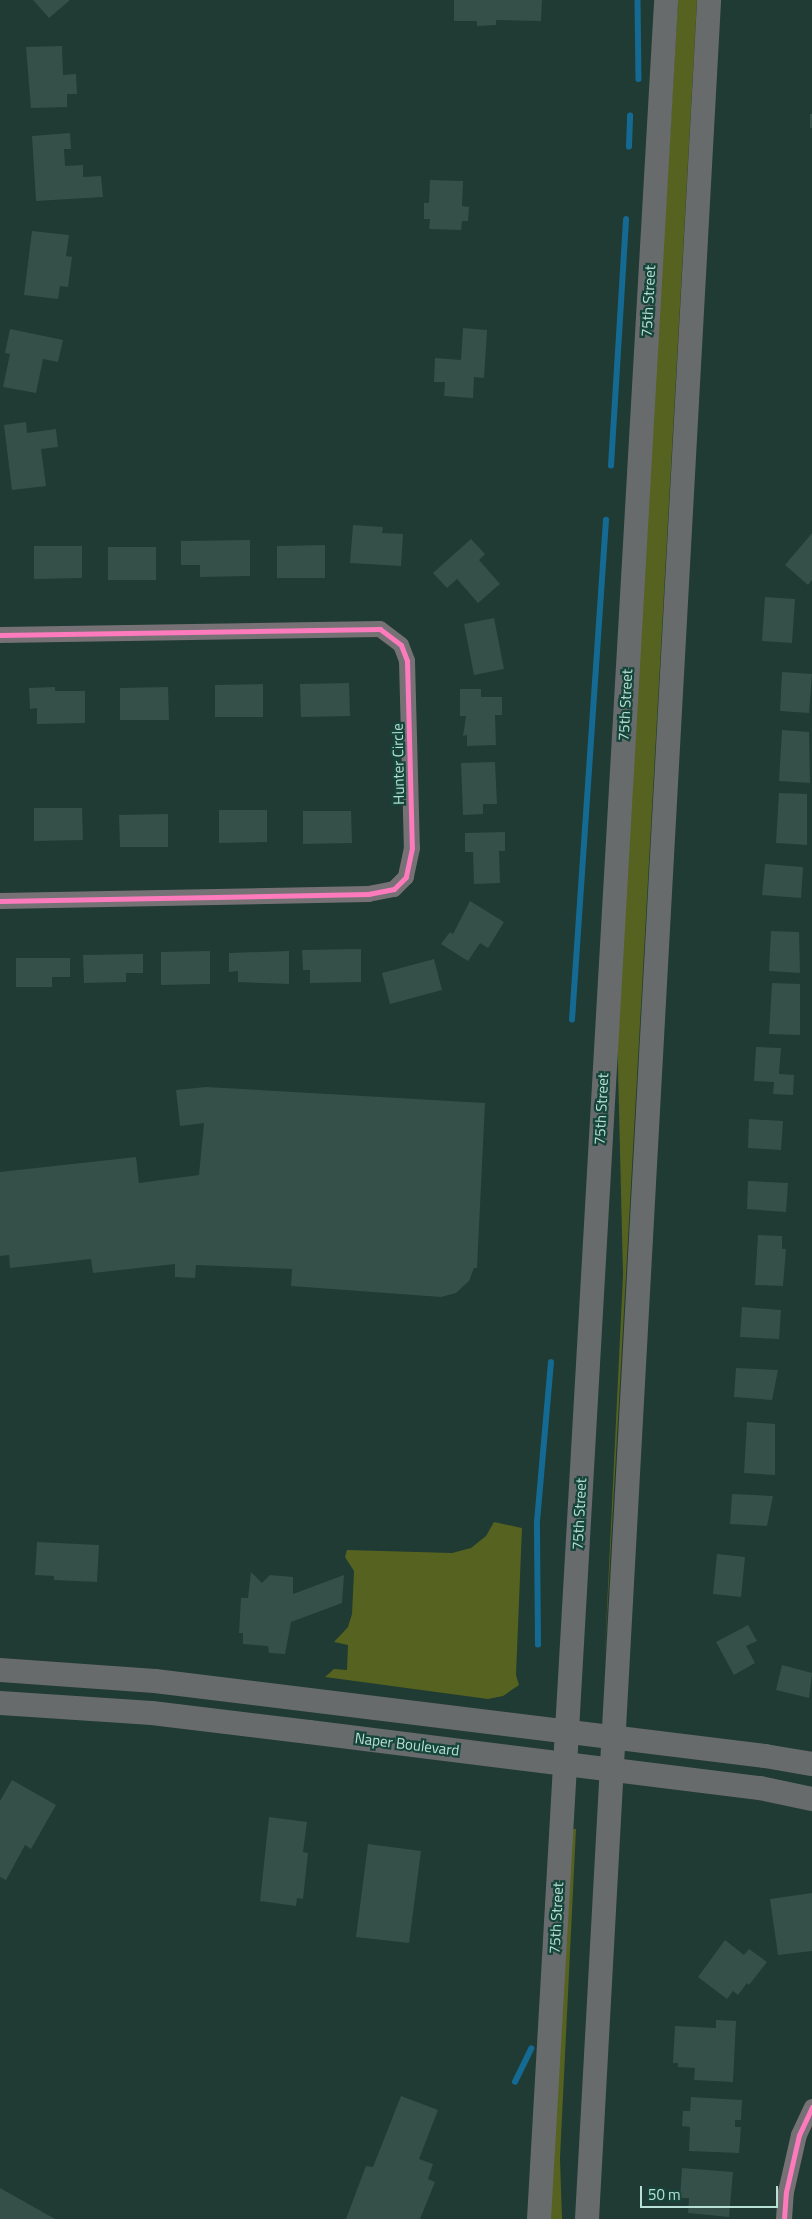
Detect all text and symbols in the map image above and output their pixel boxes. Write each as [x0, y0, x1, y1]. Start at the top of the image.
street label: 75th Street [637, 265, 659, 337]
street label: 75th Street [614, 669, 636, 741]
street label: Hunter Circle [388, 723, 408, 805]
street label: 75th Street [590, 1073, 612, 1145]
street label: 75th Street [568, 1478, 590, 1550]
street label: Naper Boulevard [354, 1729, 460, 1759]
street label: 75th Street [545, 1882, 567, 1954]
scale bar [642, 2176, 780, 2208]
text: 50 m [648, 2183, 681, 2206]

